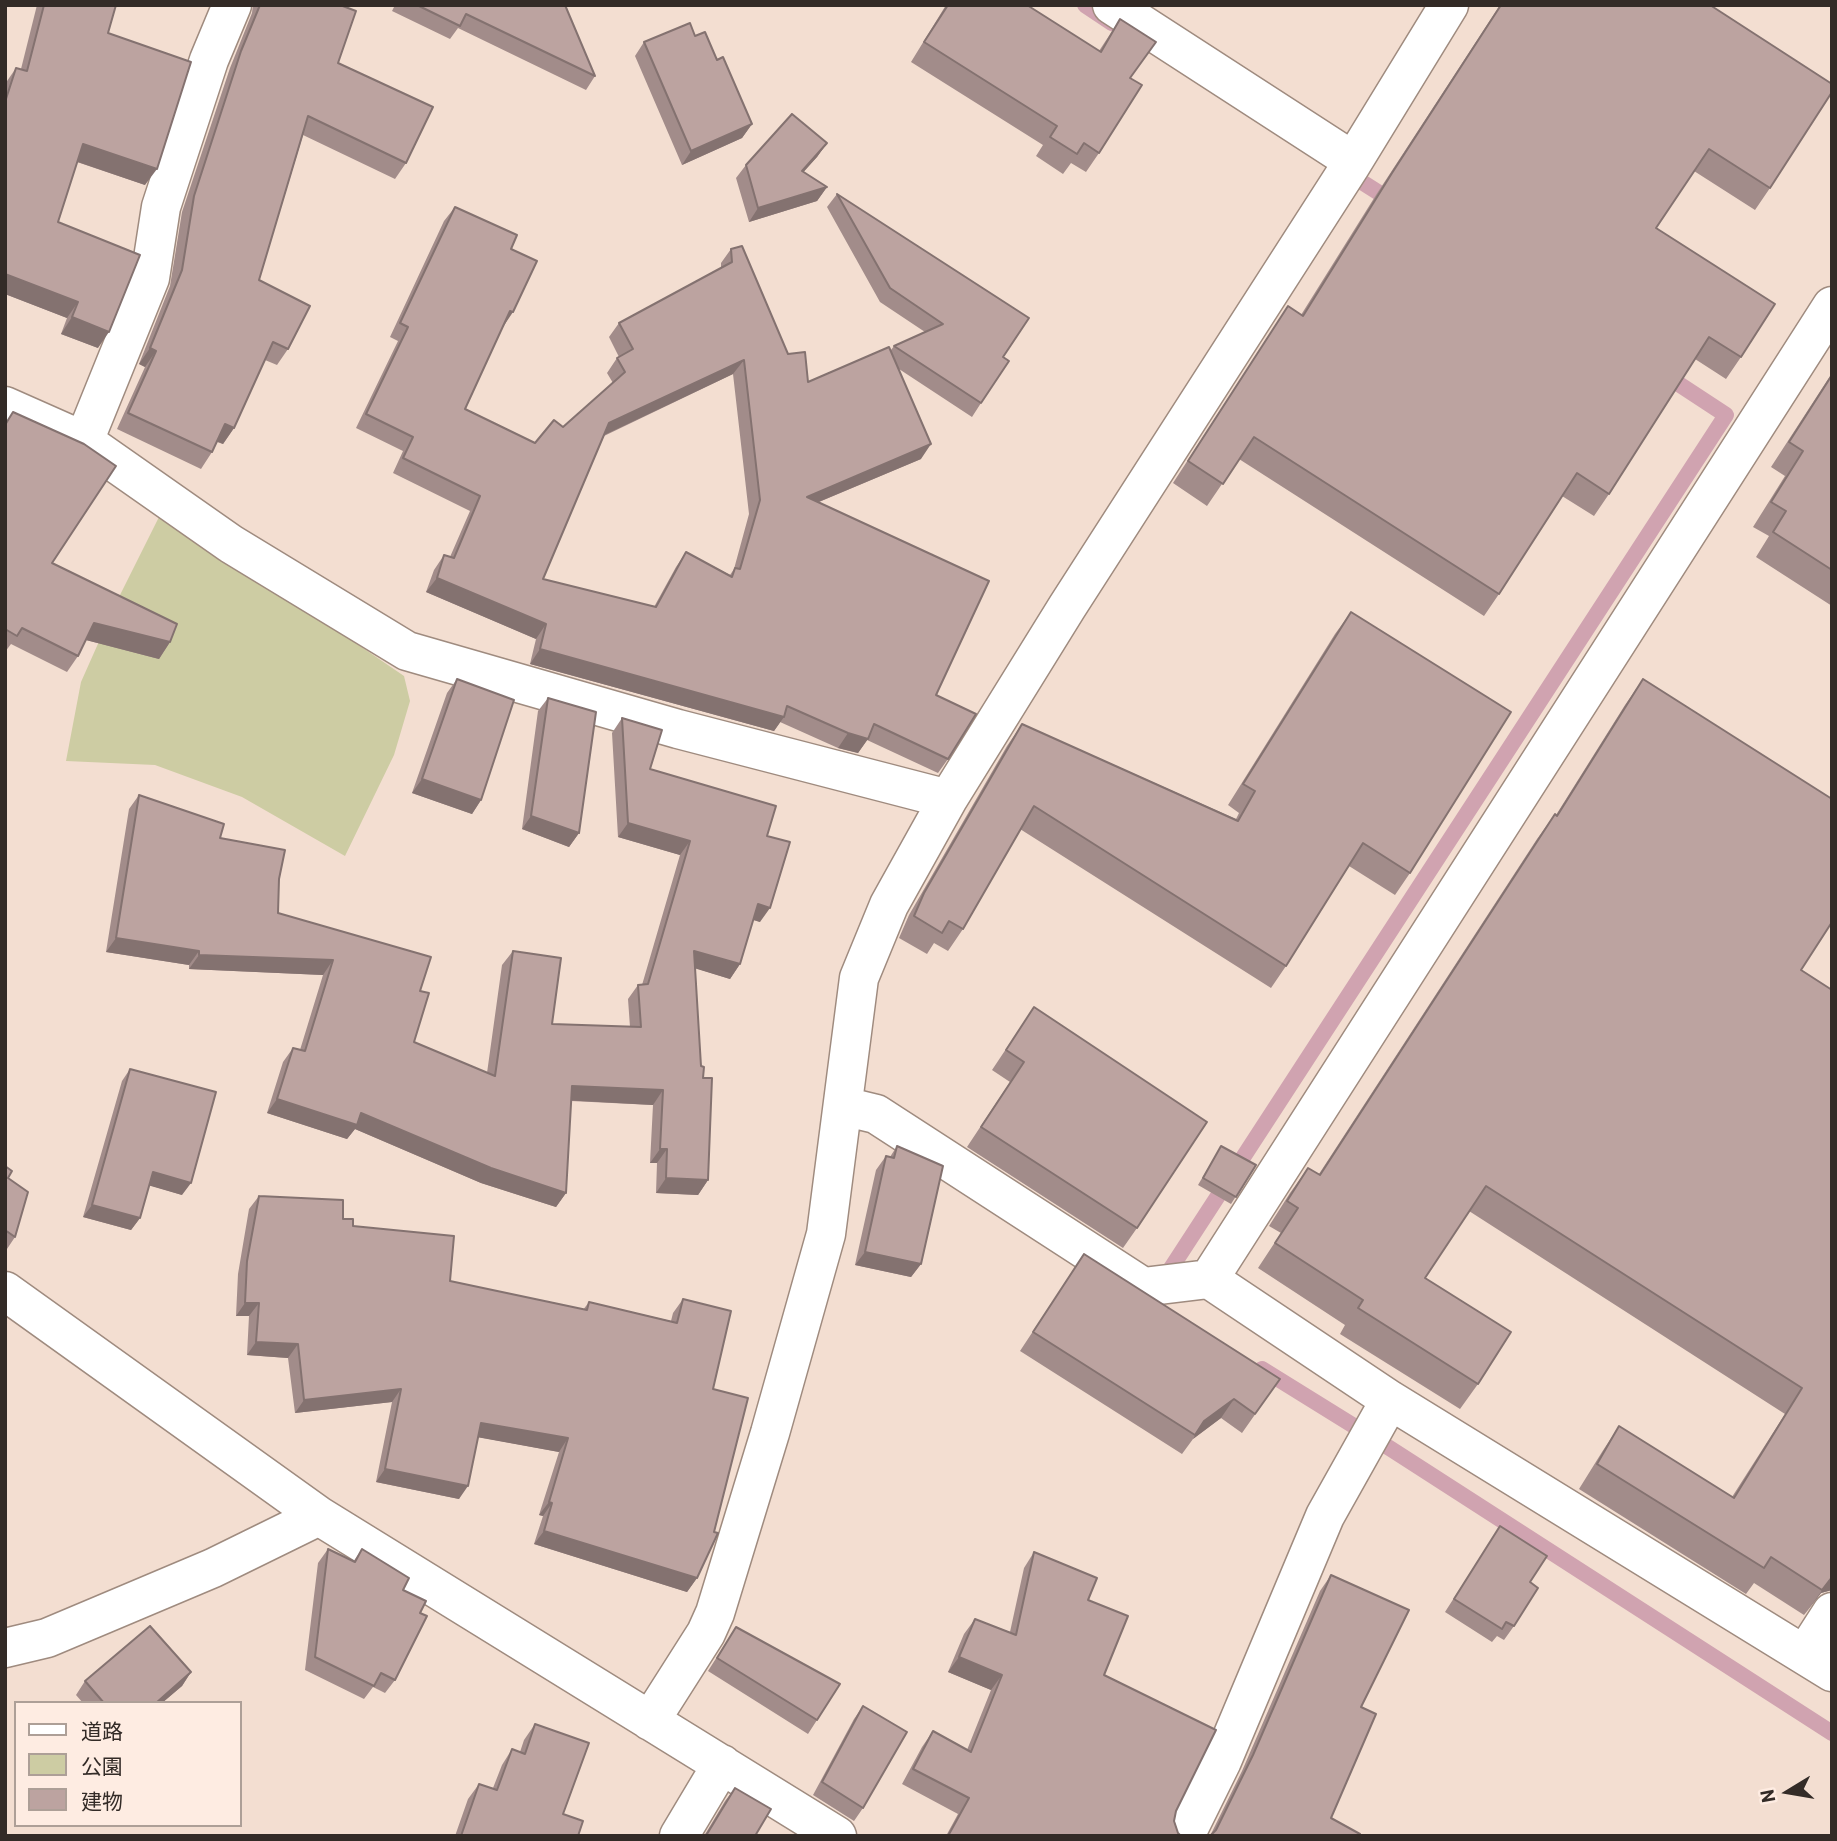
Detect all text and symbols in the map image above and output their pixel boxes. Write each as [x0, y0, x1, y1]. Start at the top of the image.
legend [14, 1701, 242, 1827]
text: 道路 [81, 1718, 123, 1743]
text: 公園 [81, 1753, 123, 1778]
north arrow [1753, 1757, 1823, 1827]
text: 建物 [81, 1788, 123, 1813]
text: N [1754, 1788, 1779, 1805]

